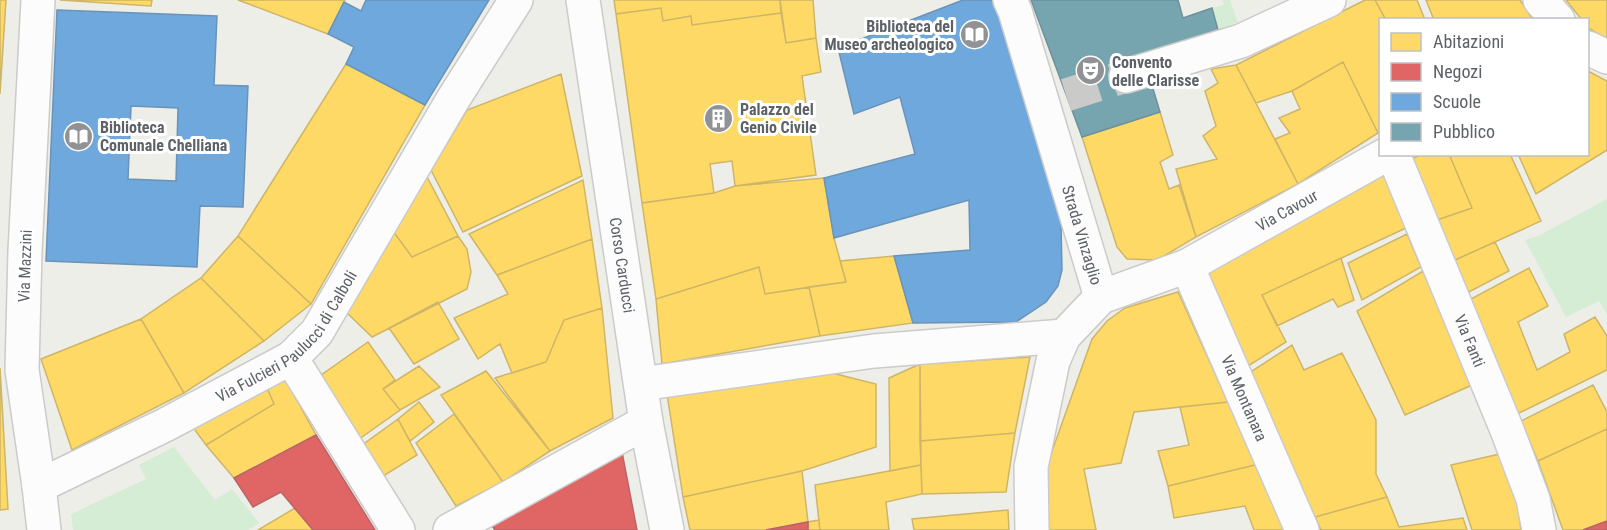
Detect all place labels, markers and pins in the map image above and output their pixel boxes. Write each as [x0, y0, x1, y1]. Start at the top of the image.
place label: Biblioteca del Museo archeologico [824, 17, 954, 54]
library icon: Biblioteca del Museo archeologico [959, 19, 991, 51]
place label: Convento delle Clarisse [1112, 53, 1200, 90]
theatre icon: Convento delle Clarisse [1075, 55, 1107, 87]
place label: Palazzo del Genio Civile [740, 100, 817, 137]
building icon: Palazzo del Genio Civile [703, 102, 735, 134]
place label: Biblioteca Comunale Chelliana [100, 118, 228, 155]
library icon: Biblioteca Comunale Chelliana [63, 120, 95, 152]

